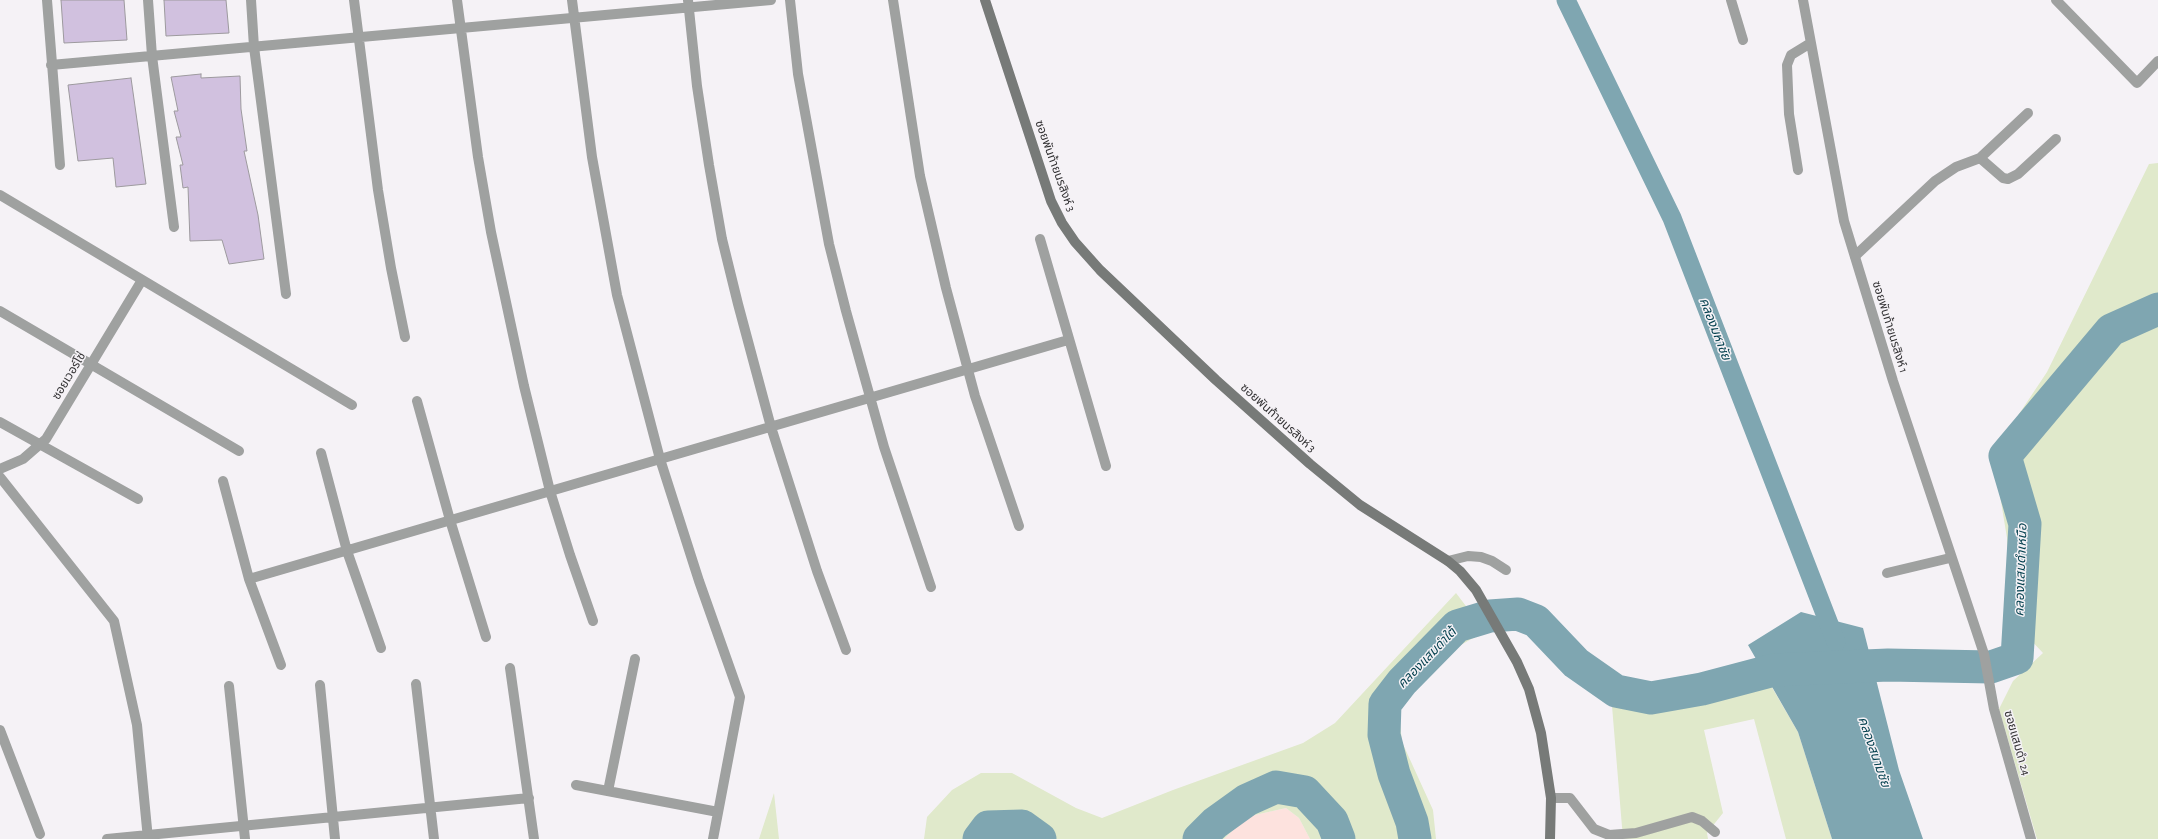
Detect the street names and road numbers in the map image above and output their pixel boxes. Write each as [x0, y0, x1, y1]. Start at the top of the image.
street label: ซอยพันท้ายนรสิงห์ 3 [1032, 118, 1078, 214]
street label: ซอยพันท้ายนรสิงห์ 1 [1869, 279, 1911, 375]
street label: ซอยเวอร์โซ่ [49, 350, 89, 402]
street label: ซอยพันท้ายนรสิงห์ 3 [1237, 380, 1319, 456]
street label: ซอยแสมดำ 24 [2001, 709, 2033, 777]

